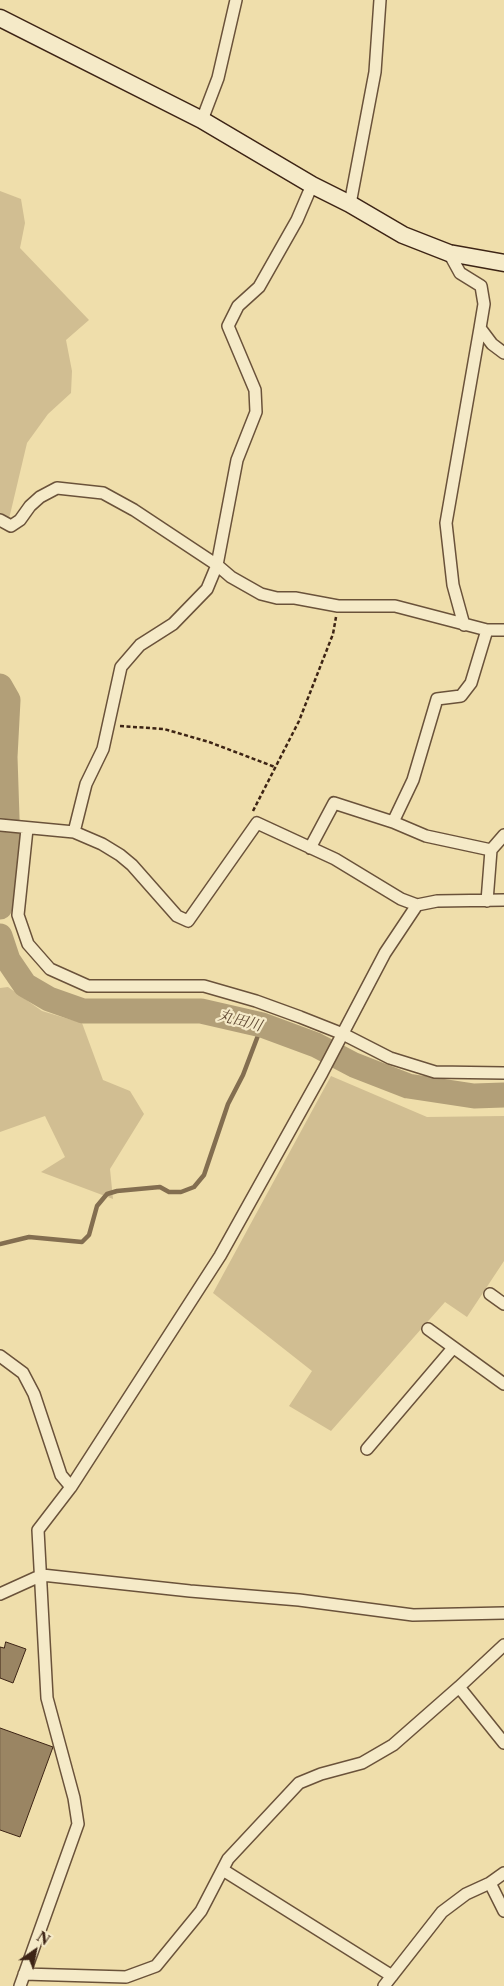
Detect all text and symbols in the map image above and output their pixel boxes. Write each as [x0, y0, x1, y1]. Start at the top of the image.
water label: 丸田川 [216, 1006, 264, 1036]
north arrow [10, 1926, 60, 1976]
text: N [33, 1928, 53, 1949]

